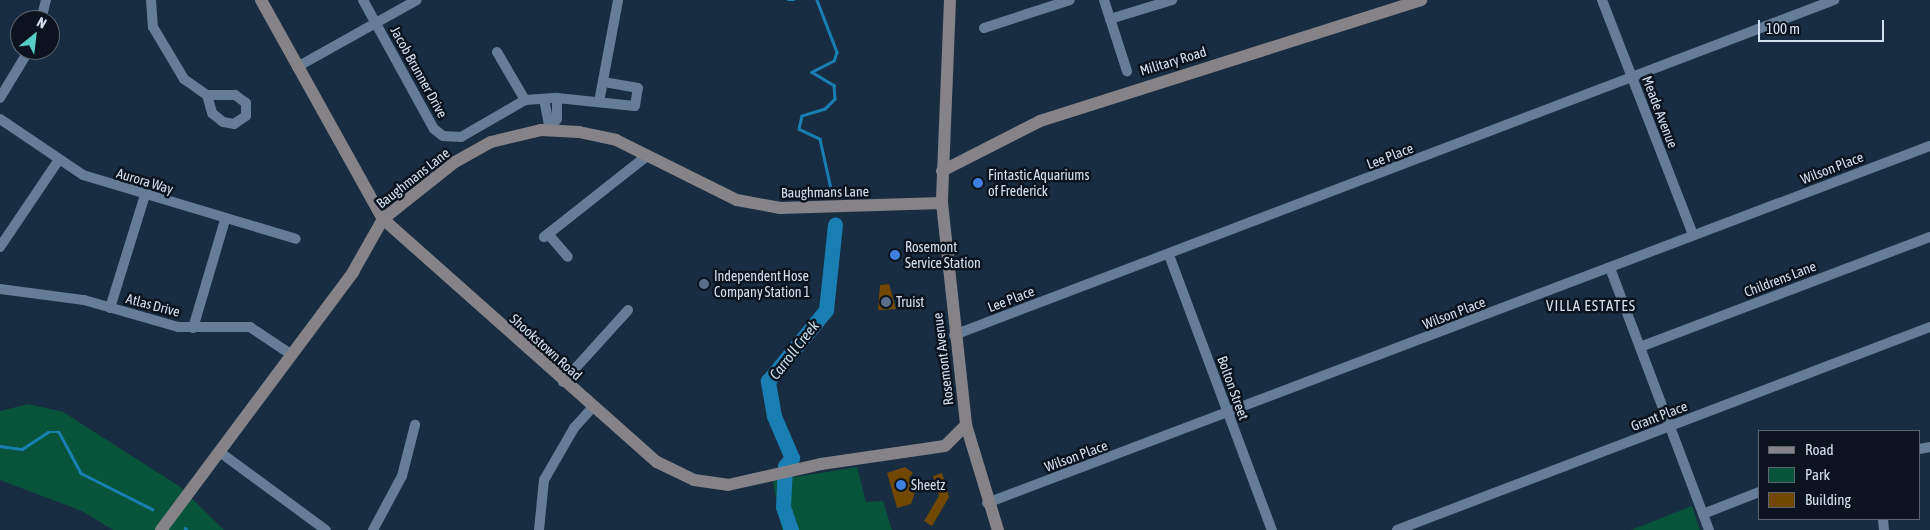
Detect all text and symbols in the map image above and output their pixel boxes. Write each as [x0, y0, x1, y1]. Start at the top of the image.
north arrow [10, 10, 60, 60]
scale bar [1760, 10, 1886, 42]
text: N [34, 14, 49, 32]
text: 100 m [1766, 20, 1800, 37]
street label: Jacob Brunner Drive [387, 23, 451, 121]
street label: Military Road [1138, 43, 1208, 79]
street label: Meade Avenue [1639, 74, 1681, 150]
street label: Lee Place [1364, 139, 1416, 173]
street label: Baughmans Lane [373, 144, 453, 212]
street label: Wilson Place [1798, 148, 1866, 188]
street label: Aurora Way [115, 164, 175, 198]
place label: Fintastic Aquariums of Frederick [988, 167, 1089, 200]
marker: Fintastic Aquariums of Frederick [972, 177, 984, 189]
street label: Baughmans Lane [781, 183, 869, 201]
place label: Rosemont Service Station [905, 239, 981, 272]
marker: Rosemont Service Station [889, 249, 901, 261]
street label: Childrens Lane [1742, 258, 1818, 300]
place label: Independent Hose Company Station 1 [714, 268, 810, 300]
marker: Independent Hose Company Station 1 [698, 278, 710, 290]
street label: Lee Place [985, 282, 1037, 316]
street label: Atlas Drive [124, 290, 182, 320]
street label: Wilson Place [1420, 293, 1488, 333]
place label: Truist [896, 294, 924, 310]
marker: Truist [880, 296, 892, 308]
district label: VILLA ESTATES [1544, 297, 1638, 315]
street label: Shookstown Road [507, 310, 585, 384]
street label: Rosemont Avenue [929, 312, 957, 406]
water label: Carroll Creek [765, 317, 823, 383]
street label: Bolton Street [1214, 354, 1252, 422]
street label: Grant Place [1628, 398, 1690, 434]
legend [1758, 430, 1920, 520]
street label: Wilson Place [1042, 437, 1110, 475]
text: Road [1805, 441, 1834, 458]
text: Park [1805, 466, 1830, 483]
place label: Sheetz [911, 477, 945, 493]
marker: Sheetz [895, 479, 907, 491]
text: Building [1805, 491, 1851, 508]

